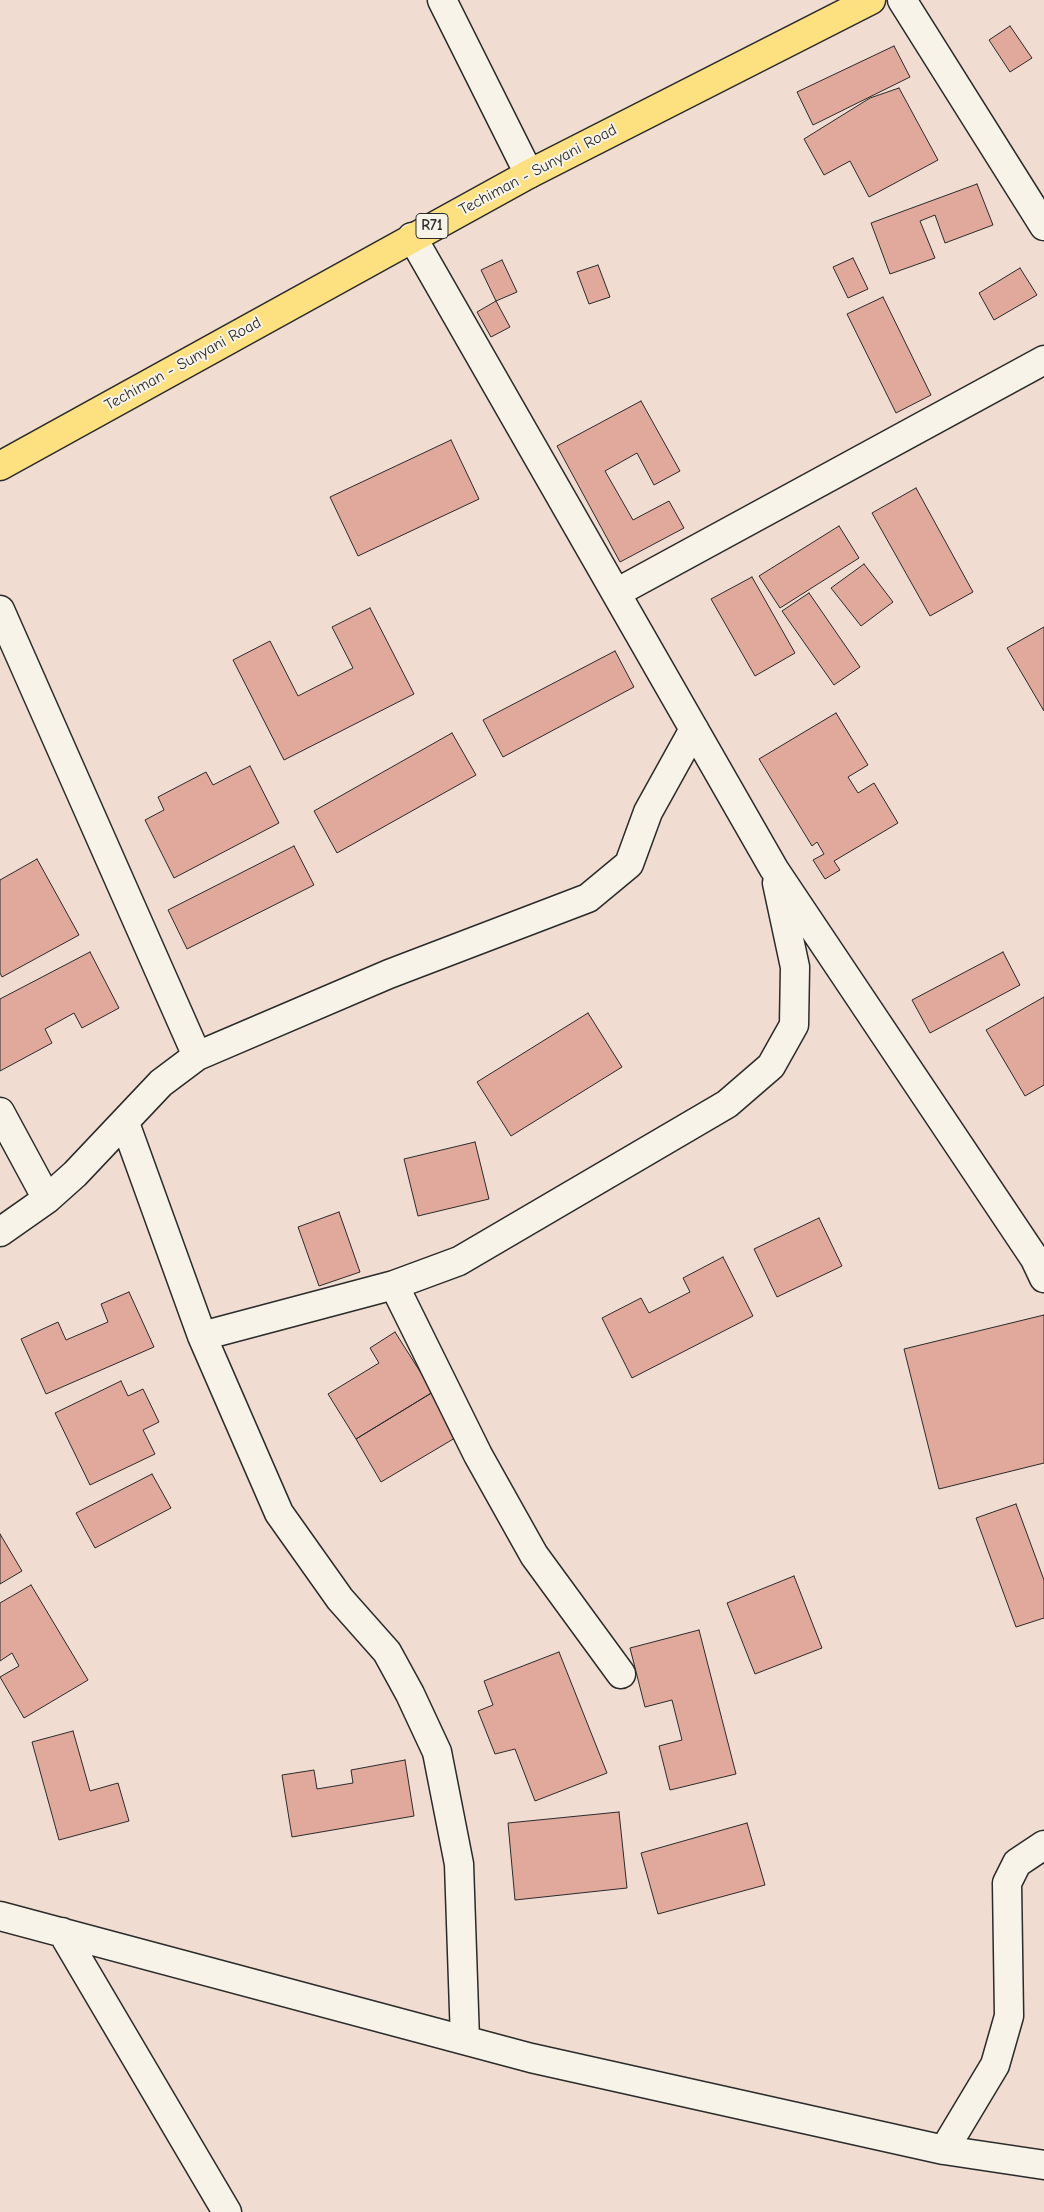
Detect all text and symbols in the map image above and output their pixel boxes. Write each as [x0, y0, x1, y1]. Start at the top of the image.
street label: Techiman - Sunyani Road [456, 120, 620, 220]
road number: R71 [416, 214, 448, 238]
street label: Techiman - Sunyani Road [101, 313, 265, 415]

